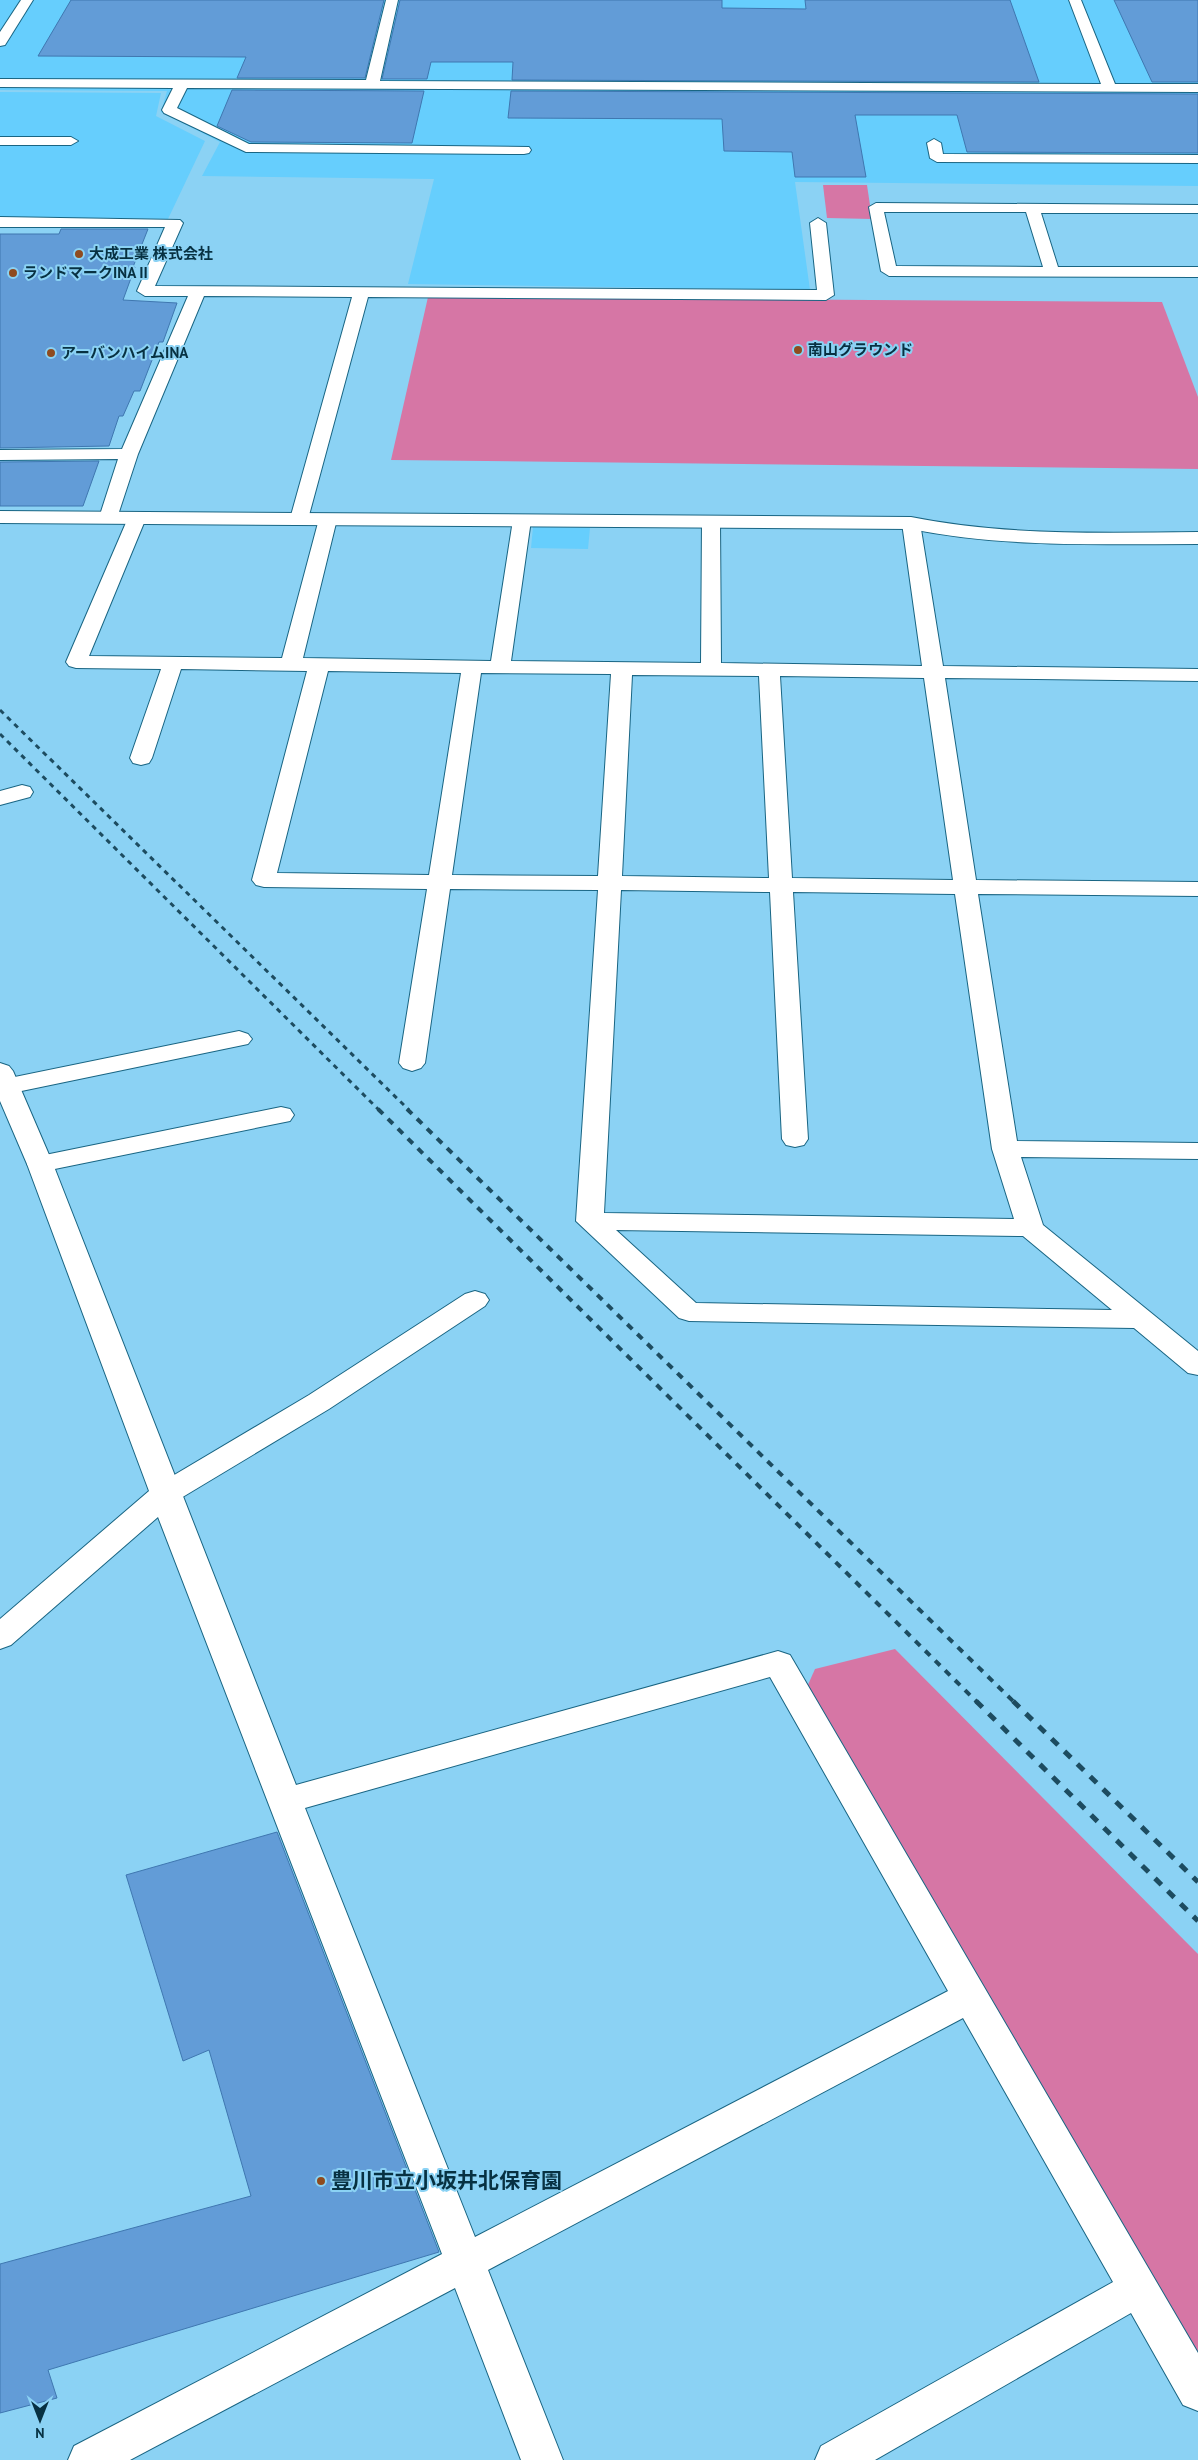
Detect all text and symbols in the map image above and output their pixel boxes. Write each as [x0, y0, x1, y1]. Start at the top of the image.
place label: 大成工業 株式会社 [89, 244, 213, 263]
marker: 大成工業 株式会社 [73, 248, 85, 260]
place label: ランドマークINA II [23, 263, 148, 282]
marker: ランドマークINA II [7, 267, 19, 279]
place label: 南山グラウンド [808, 340, 913, 359]
place label: アーバンハイムINA [61, 343, 189, 362]
marker: 南山グラウンド [792, 344, 804, 356]
marker: アーバンハイムINA [45, 347, 57, 359]
place label: 豊川市立小坂井北保育園 [331, 2167, 562, 2194]
marker: 豊川市立小坂井北保育園 [315, 2175, 327, 2187]
north arrow [15, 2395, 65, 2445]
text: N [35, 2424, 45, 2442]

